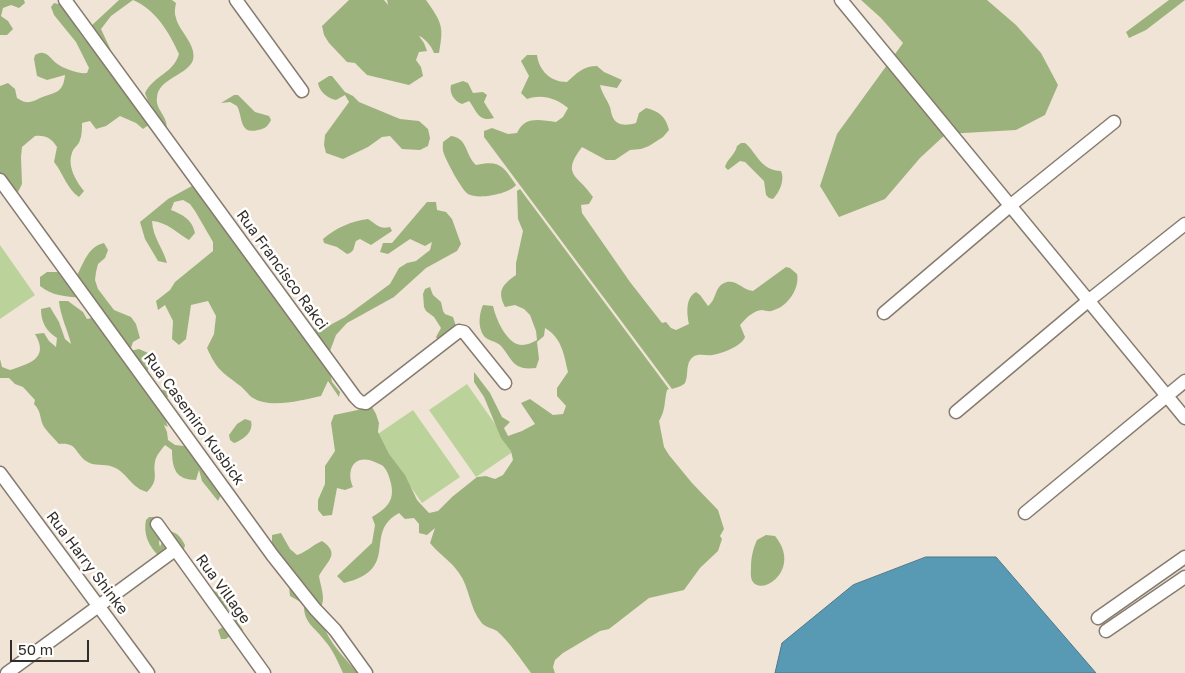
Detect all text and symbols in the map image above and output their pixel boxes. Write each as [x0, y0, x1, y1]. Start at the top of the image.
street label: Rua Francisco Rakci [233, 207, 331, 333]
street label: Rua Casemiro Kusbick [140, 349, 248, 489]
street label: Rua Harry Shinke [42, 508, 132, 618]
street label: Rua Village [192, 551, 254, 627]
scale bar [12, 630, 91, 662]
text: 50 m [18, 640, 53, 658]

